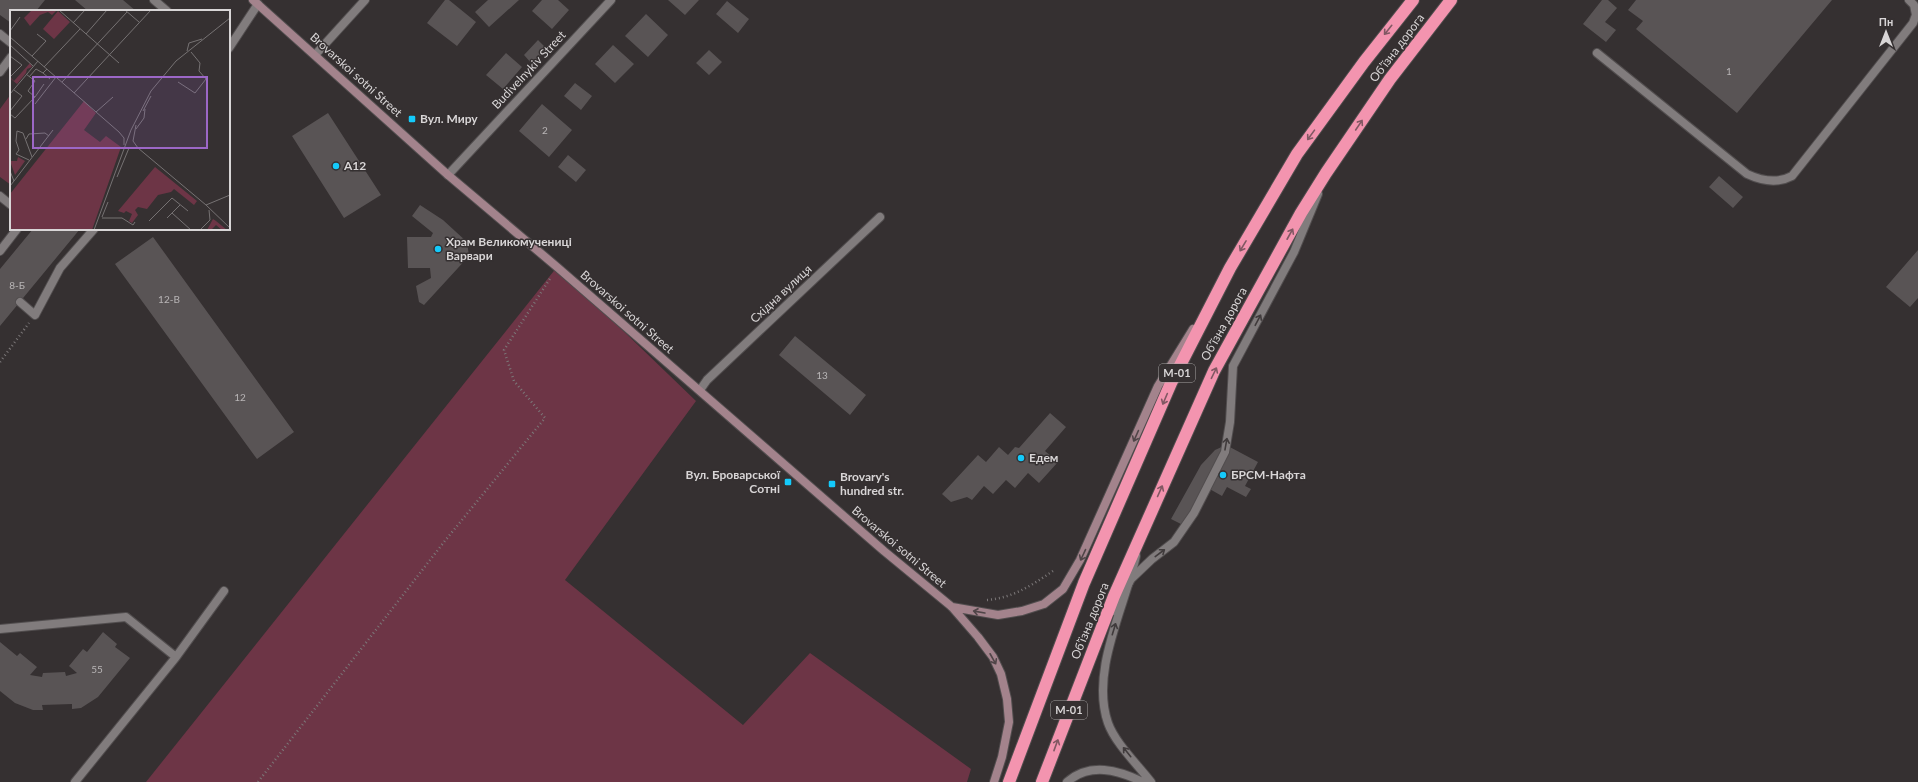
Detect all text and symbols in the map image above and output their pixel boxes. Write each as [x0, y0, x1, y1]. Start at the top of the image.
inset map [10, 10, 230, 230]
street label: Обʼїзна дорога [1366, 11, 1427, 85]
north arrow [1866, 12, 1906, 52]
text: Пн [1879, 15, 1893, 28]
one-way arrow [1384, 25, 1393, 36]
street label: Budivelnykiv Street [489, 27, 569, 112]
street label: Brovarskoi sotni Street [307, 29, 406, 120]
house number: 1 [1726, 65, 1732, 77]
place label: Вул. Миру [420, 111, 478, 126]
marker: Вул. Миру [407, 114, 417, 124]
one-way arrow [1355, 119, 1364, 130]
house number: 2 [542, 124, 548, 136]
one-way arrow [1307, 129, 1315, 140]
place label: А12 [343, 158, 366, 173]
marker: А12 [331, 161, 341, 171]
one-way arrow [1286, 228, 1294, 240]
place label: Храм Великомучениці Варвари [446, 234, 572, 263]
one-way arrow [1239, 240, 1247, 252]
marker: Храм Великомучениці Варвари [433, 244, 443, 254]
street label: Східна вулиця [747, 261, 815, 326]
street label: Brovarskoi sotni Street [578, 267, 678, 357]
house number: 8-Б [9, 279, 25, 291]
street label: Обʼїзна дорога [1197, 284, 1250, 363]
house number: 12-В [158, 293, 180, 305]
one-way arrow [1254, 314, 1262, 326]
road number: М-01 [1159, 364, 1195, 382]
one-way arrow [1211, 367, 1218, 379]
house number: 13 [816, 369, 828, 381]
house number: 12 [234, 391, 246, 403]
one-way arrow [1160, 392, 1168, 404]
one-way arrow [1131, 430, 1139, 442]
one-way arrow [1222, 438, 1230, 451]
place label: Едем [1029, 450, 1058, 465]
marker: Едем [1016, 453, 1026, 463]
place label: Вул. Броварської Cотні [686, 467, 781, 496]
place label: БРСМ-Нафта [1231, 467, 1306, 482]
place label: Brovary's hundred str. [840, 469, 904, 498]
marker: БРСМ-Нафта [1218, 470, 1228, 480]
marker: Вул. Броварської Cотні [783, 477, 793, 487]
marker: Brovary's hundred str. [827, 479, 837, 489]
one-way arrow [1157, 485, 1164, 497]
street label: Brovarskoi sotni Street [849, 503, 950, 591]
one-way arrow [1079, 549, 1086, 561]
one-way arrow [1154, 549, 1165, 557]
street label: Обʼїзна дорога [1067, 580, 1112, 661]
one-way arrow [973, 608, 986, 616]
one-way arrow [1111, 623, 1118, 636]
one-way arrow [990, 653, 998, 665]
house number: 55 [91, 663, 103, 675]
road number: М-01 [1051, 701, 1087, 719]
one-way arrow [1052, 740, 1060, 752]
one-way arrow [1122, 746, 1131, 757]

